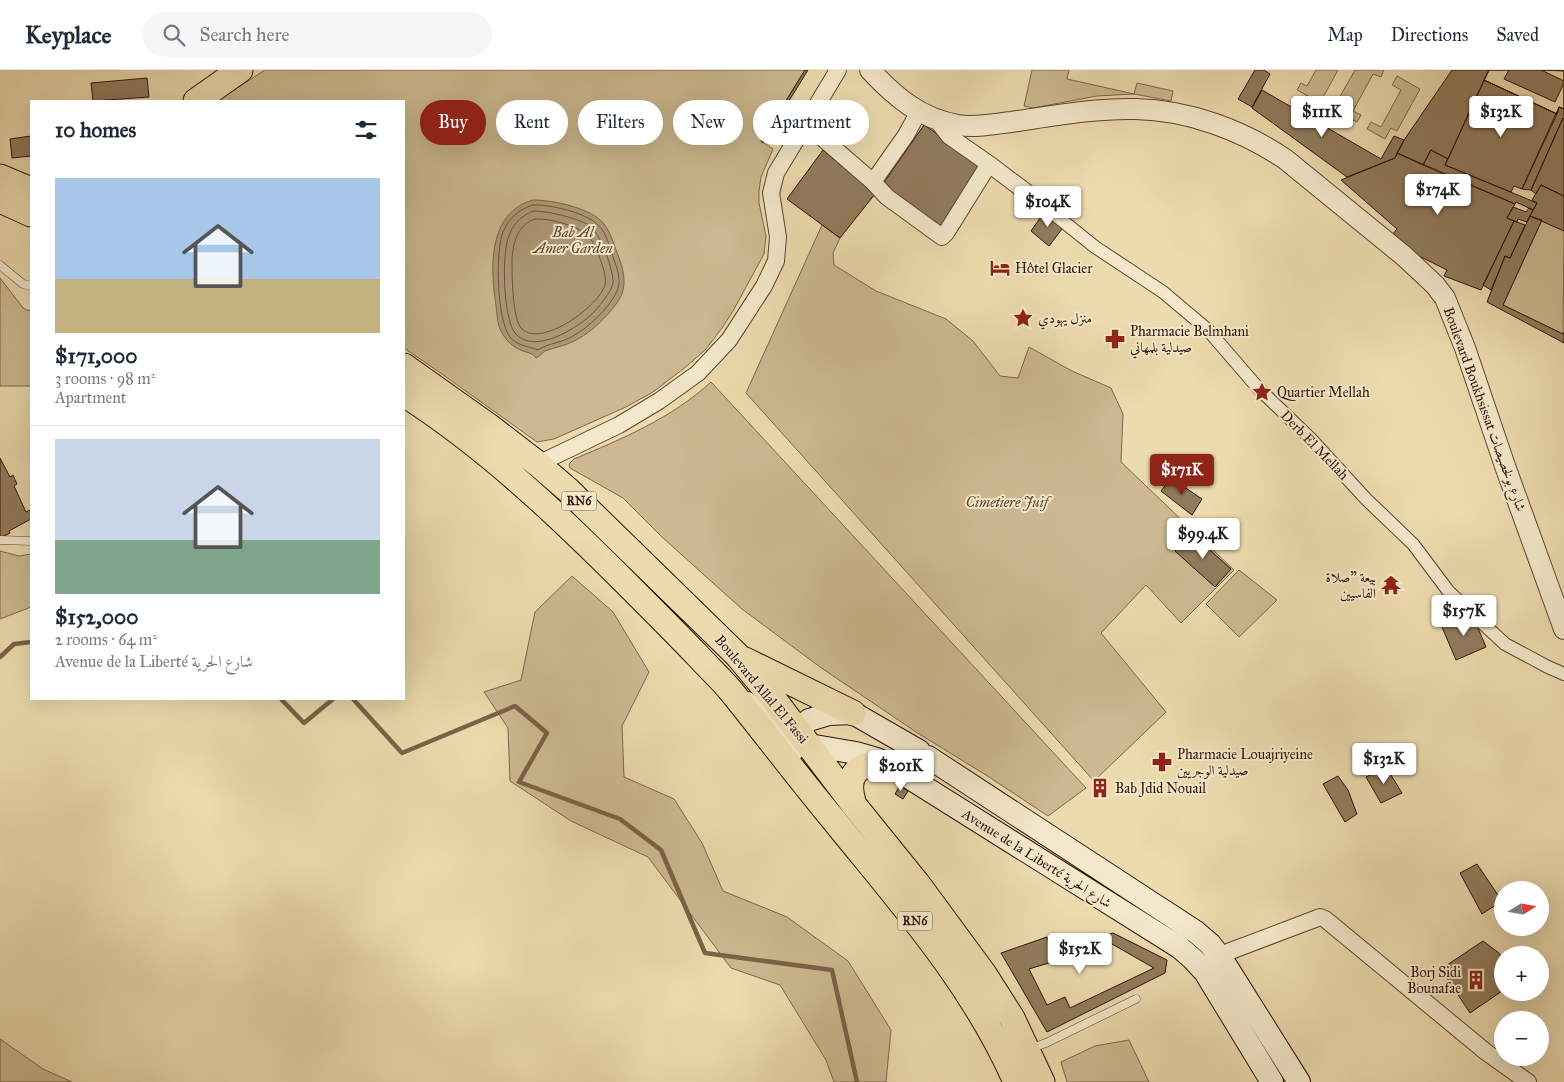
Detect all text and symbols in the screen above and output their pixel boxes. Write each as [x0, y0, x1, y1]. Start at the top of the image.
search box [142, 12, 492, 57]
text: Keyplace [25, 20, 112, 50]
icon: search [160, 21, 188, 49]
text: Search here [200, 23, 289, 46]
text: Map [1327, 24, 1363, 46]
text: Directions [1391, 24, 1468, 46]
text: Saved [1496, 24, 1539, 46]
pin: $111K [1287, 96, 1357, 138]
pin: $132K [1466, 96, 1536, 138]
chip: Buy [420, 100, 486, 145]
chip: Rent [496, 100, 568, 145]
chip: Filters [578, 100, 663, 145]
chip: New [673, 100, 743, 145]
chip: Apartment [753, 100, 869, 145]
text: $111K [1302, 102, 1342, 121]
text: $132K [1480, 102, 1522, 121]
icon: filters [352, 116, 380, 144]
text: 10 homes [55, 117, 136, 143]
pin: $174K [1403, 174, 1473, 216]
text: $174K [1416, 180, 1460, 199]
pin: $104K [1013, 186, 1083, 228]
text: $104K [1025, 192, 1071, 211]
icon: home [173, 211, 263, 301]
park label: Bab Al Amer Garden [531, 224, 613, 257]
hotel icon: Hôtel Glacier [989, 257, 1011, 279]
place label: Hôtel Glacier [1015, 260, 1093, 277]
street label: Boulevard Boukhsissat شارع بولخصيصات [1437, 305, 1529, 515]
place icon: منزل يهودي [1012, 307, 1034, 329]
place label: منزل يهودي [1038, 310, 1092, 330]
place label: Pharmacie Belmhani صيدلية بلمهاني [1130, 323, 1249, 359]
pharmacy icon: Pharmacie Belmhani صيدلية بلمهاني [1104, 328, 1126, 350]
text: $171,000 [55, 343, 138, 369]
text: 3 rooms · 98 m² [55, 369, 155, 388]
place icon: Quartier Mellah [1251, 381, 1273, 403]
place label: Quartier Mellah [1277, 384, 1370, 401]
text: Apartment [55, 388, 127, 407]
street label: Derb El Mellah [1277, 407, 1352, 484]
pin: $171K [1147, 454, 1217, 496]
text: $171K [1161, 460, 1203, 479]
icon: home [173, 472, 263, 562]
road number: RN6 [562, 492, 596, 511]
park label: Cimetiere Juif [966, 494, 1053, 511]
pin: $99.4K [1162, 518, 1244, 560]
text: $99.4K [1178, 524, 1228, 543]
place label: بيعة "صلاة الفاسيين [1326, 569, 1376, 602]
temple icon: بيعة "صلاة الفاسيين [1380, 574, 1402, 596]
pin: $157K [1429, 594, 1499, 637]
text: $157K [1442, 601, 1486, 620]
text: $152,000 [55, 604, 138, 630]
text: 2 rooms · 64 m² [55, 630, 157, 649]
street label: Boulevard Allal El Fassi [711, 632, 812, 747]
text: Avenue de la Liberté شارع الحرية [55, 652, 253, 671]
pin: $132K [1349, 742, 1419, 785]
place label: Pharmacie Louajriyeine صيدلية الوجريين [1177, 746, 1313, 779]
text: $132K [1363, 749, 1405, 768]
pin: $201K [866, 750, 936, 792]
pharmacy icon: Pharmacie Louajriyeine صيدلية الوجريين [1151, 751, 1173, 773]
text: $201K [879, 756, 923, 775]
building icon: Bab Jdid Nouail [1089, 777, 1111, 799]
place label: Bab Jdid Nouail [1115, 780, 1206, 798]
street label: Avenue de la Liberté شارع الحرية [956, 805, 1115, 914]
north arrow [1494, 881, 1549, 936]
map controls [1494, 881, 1549, 1066]
road number: RN6 [898, 911, 932, 930]
pin: $152K [1045, 932, 1115, 975]
text: $152K [1059, 939, 1101, 958]
button: + [1494, 946, 1549, 1001]
place label: Borj Sidi Bounafae [1407, 964, 1461, 997]
building icon: Borj Sidi Bounafae [1465, 969, 1487, 991]
button: − [1494, 1011, 1549, 1066]

